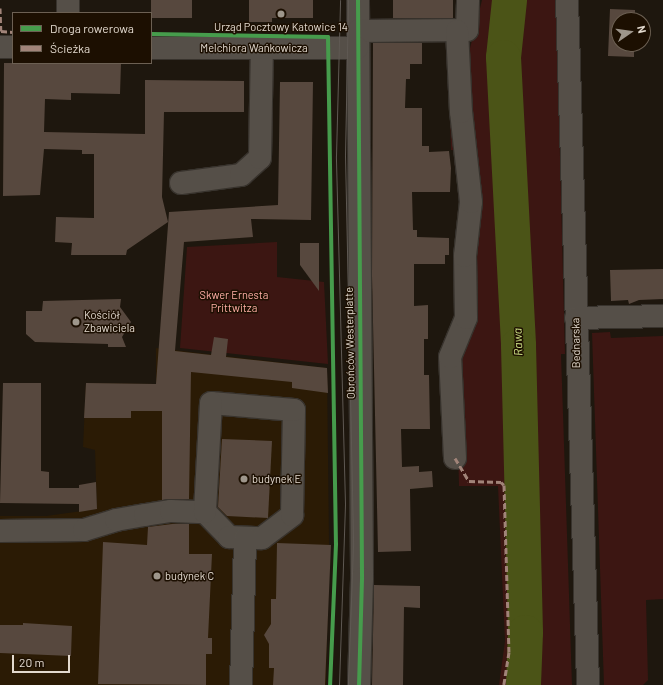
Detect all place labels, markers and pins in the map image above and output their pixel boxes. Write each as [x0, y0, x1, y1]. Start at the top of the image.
marker: Urząd Pocztowy Katowice 14 [276, 9, 286, 19]
place label: Urząd Pocztowy Katowice 14 [214, 20, 348, 34]
place label: Kościół Zbawiciela [84, 309, 135, 335]
marker: Kościół Zbawiciela [71, 317, 81, 327]
place label: budynek E [252, 472, 301, 486]
marker: budynek E [239, 474, 249, 484]
place label: budynek C [165, 569, 214, 583]
marker: budynek C [152, 571, 162, 581]

